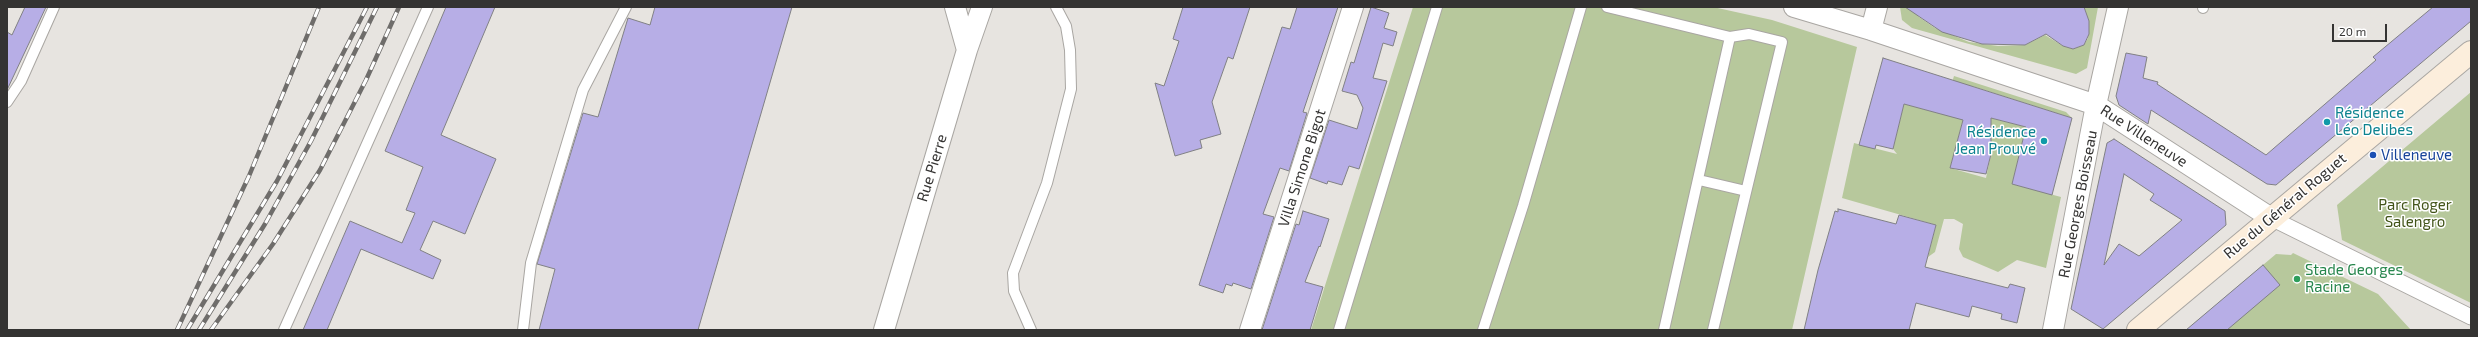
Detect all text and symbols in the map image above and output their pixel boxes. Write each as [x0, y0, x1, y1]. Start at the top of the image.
scale bar [2334, 16, 2389, 42]
text: 20 m [2339, 24, 2366, 38]
street label: Rue Villeneuve [2097, 101, 2191, 171]
place label: Résidence Léo Delibes [2335, 104, 2413, 139]
street label: Villa Simone Bigot [1274, 107, 1330, 229]
marker: Résidence Léo Delibes [2322, 117, 2332, 127]
place label: Résidence Jean Prouvé [1955, 123, 2036, 158]
street label: Rue Georges Boisseau [2055, 129, 2101, 279]
street label: Rue Pierre [913, 132, 951, 204]
marker: Résidence Jean Prouvé [2039, 136, 2049, 146]
place label: Villeneuve [2381, 146, 2452, 164]
street label: Rue du Général Roguet [2220, 149, 2350, 263]
marker: Villeneuve [2368, 150, 2378, 160]
park label: Parc Roger Salengro [2378, 196, 2452, 231]
place label: Stade Georges Racine [2305, 261, 2403, 296]
marker: Stade Georges Racine [2292, 274, 2302, 284]

